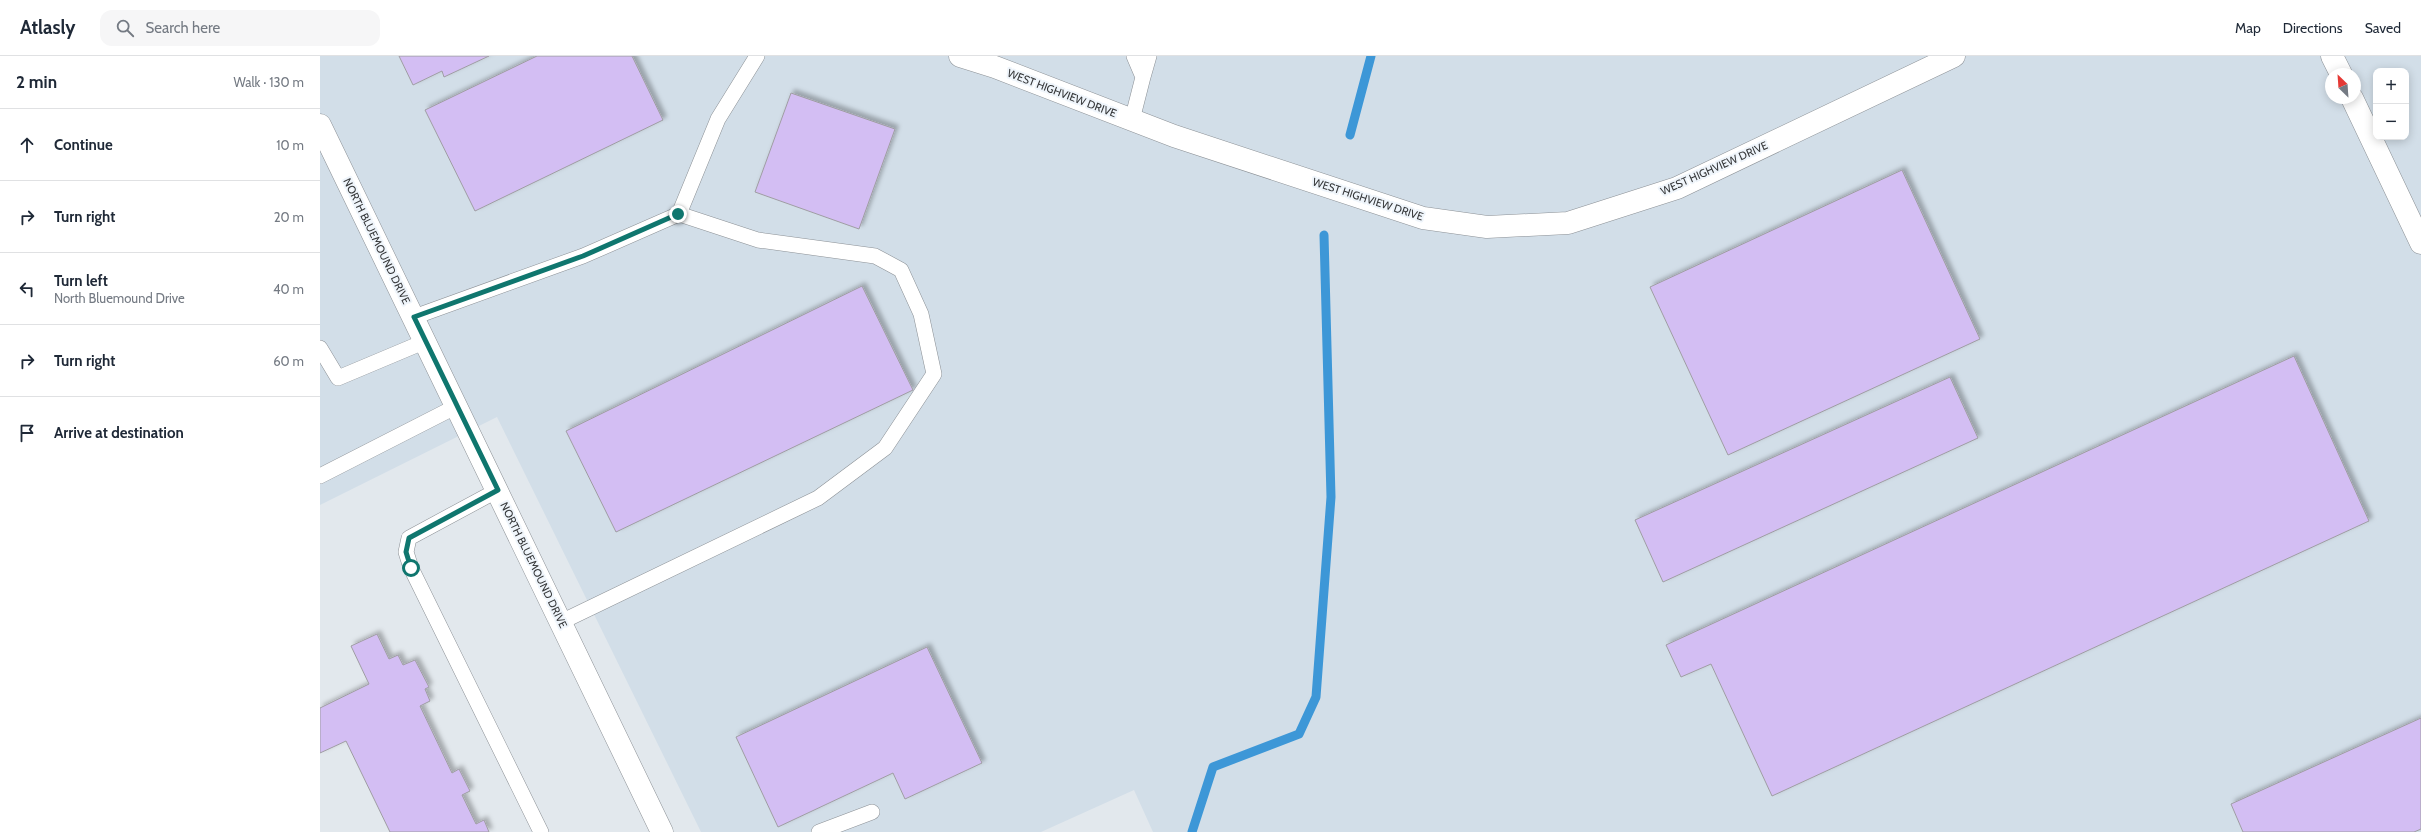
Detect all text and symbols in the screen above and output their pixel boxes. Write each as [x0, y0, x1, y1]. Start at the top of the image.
search box [100, 10, 380, 46]
text: Atlasly [20, 16, 76, 39]
icon: search [114, 17, 136, 39]
text: Search here [146, 19, 220, 37]
text: Map [2235, 19, 2261, 37]
text: Directions [2283, 19, 2343, 37]
text: Saved [2365, 19, 2401, 37]
street label: WEST HIGHVIEW DRIVE [1005, 66, 1119, 120]
north arrow [2325, 68, 2361, 104]
map controls [2373, 68, 2409, 140]
button: + [2373, 68, 2409, 104]
text: 2 min [16, 72, 57, 92]
text: Walk · 130 m [233, 74, 304, 90]
button: − [2373, 104, 2409, 140]
icon: ahead [16, 134, 38, 156]
text: Continue [54, 136, 113, 154]
text: 10 m [276, 137, 304, 153]
street label: WEST HIGHVIEW DRIVE [1658, 138, 1770, 198]
street label: WEST HIGHVIEW DRIVE [1311, 174, 1425, 224]
street label: NORTH BLUEMOUND DRIVE [340, 176, 414, 306]
route end [669, 205, 687, 223]
icon: right [16, 206, 38, 228]
text: Turn right [54, 208, 115, 226]
text: 20 m [274, 209, 304, 225]
text: Turn left [54, 272, 108, 290]
icon: left [16, 278, 38, 300]
text: 40 m [273, 281, 304, 297]
text: North Bluemound Drive [54, 290, 185, 306]
icon: right [16, 350, 38, 372]
text: Turn right [54, 352, 115, 370]
text: 60 m [273, 353, 304, 369]
icon: arrive [16, 422, 38, 444]
text: Arrive at destination [54, 424, 184, 442]
street label: NORTH BLUEMOUND DRIVE [497, 500, 571, 630]
route start [402, 559, 420, 577]

